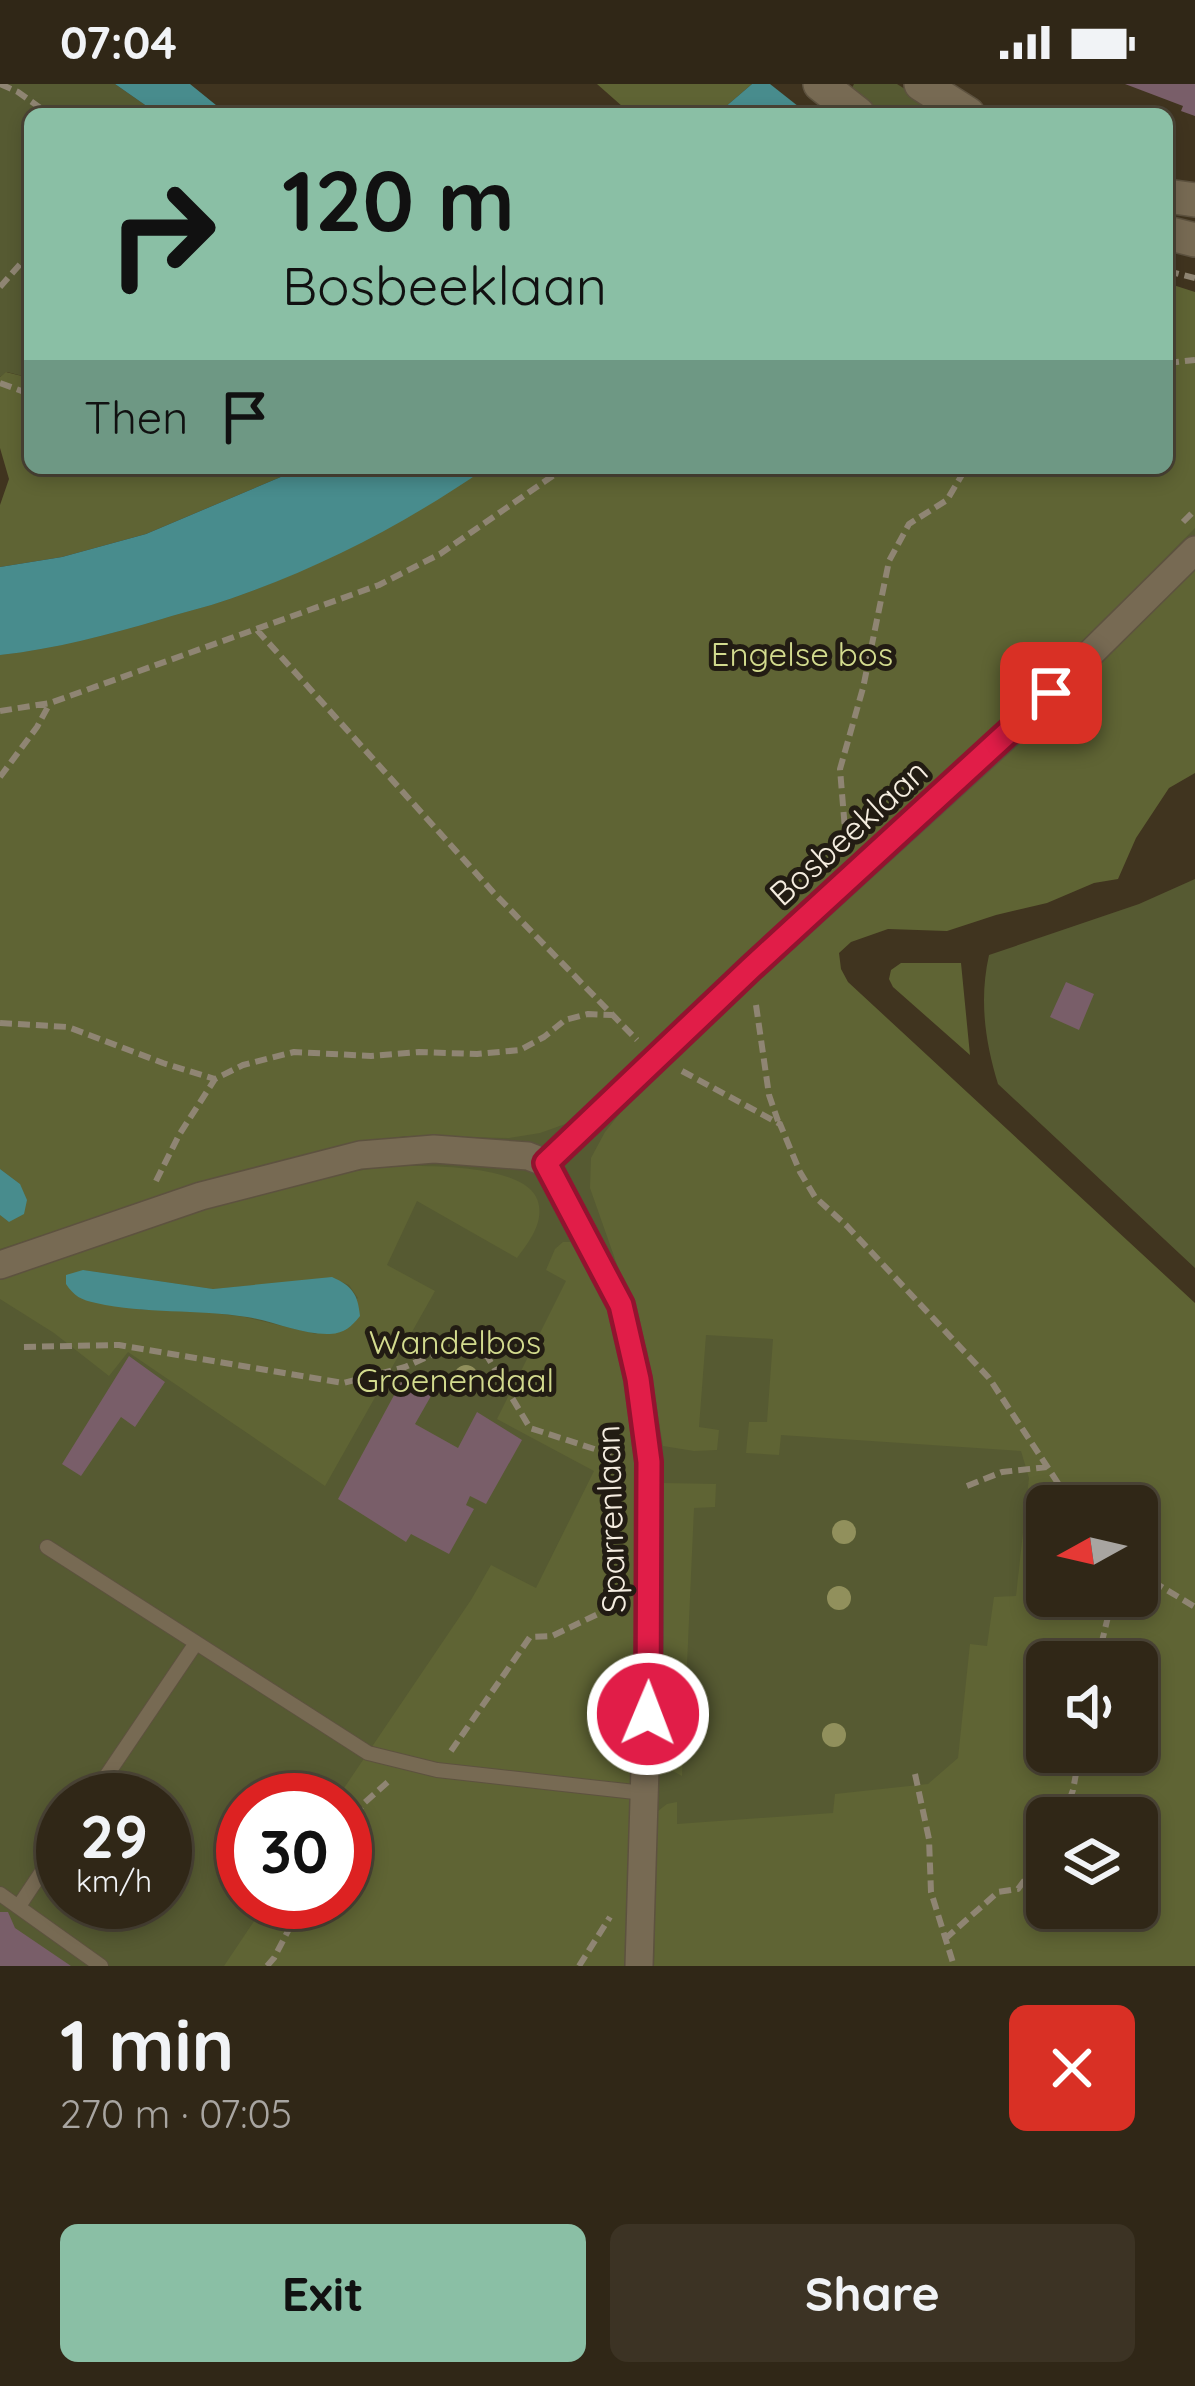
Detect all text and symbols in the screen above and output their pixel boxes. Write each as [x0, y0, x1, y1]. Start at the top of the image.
text: 07:04 [60, 14, 177, 70]
text: 120 m [282, 147, 515, 252]
icon: right [84, 156, 240, 312]
text: Bosbeeklaan [282, 251, 607, 319]
icon: arrive [212, 384, 278, 450]
text: Then [84, 389, 188, 445]
park label: Engelse bos [711, 633, 893, 674]
pin [1000, 642, 1102, 744]
icon: arrive [1018, 660, 1084, 726]
street label: Bosbeeklaan [760, 750, 936, 914]
park label: Wandelbos Groenendaal [356, 1321, 554, 1400]
street label: Sparrenlaan [586, 1424, 634, 1614]
north arrow [1026, 1485, 1158, 1617]
map controls [1026, 1485, 1158, 1929]
button: sound [1026, 1641, 1158, 1773]
position arrow [585, 1651, 711, 1777]
speed limit sign: 30 [216, 1773, 372, 1929]
button: layers [1026, 1797, 1158, 1929]
text: 29 [80, 1798, 148, 1873]
text: km/h [76, 1862, 152, 1900]
text: 1 min [60, 1999, 234, 2089]
button: close [1009, 2005, 1135, 2131]
text: 270 m · 07:05 [60, 2089, 292, 2138]
button: Exit [60, 2224, 586, 2362]
button: Share [610, 2224, 1135, 2362]

